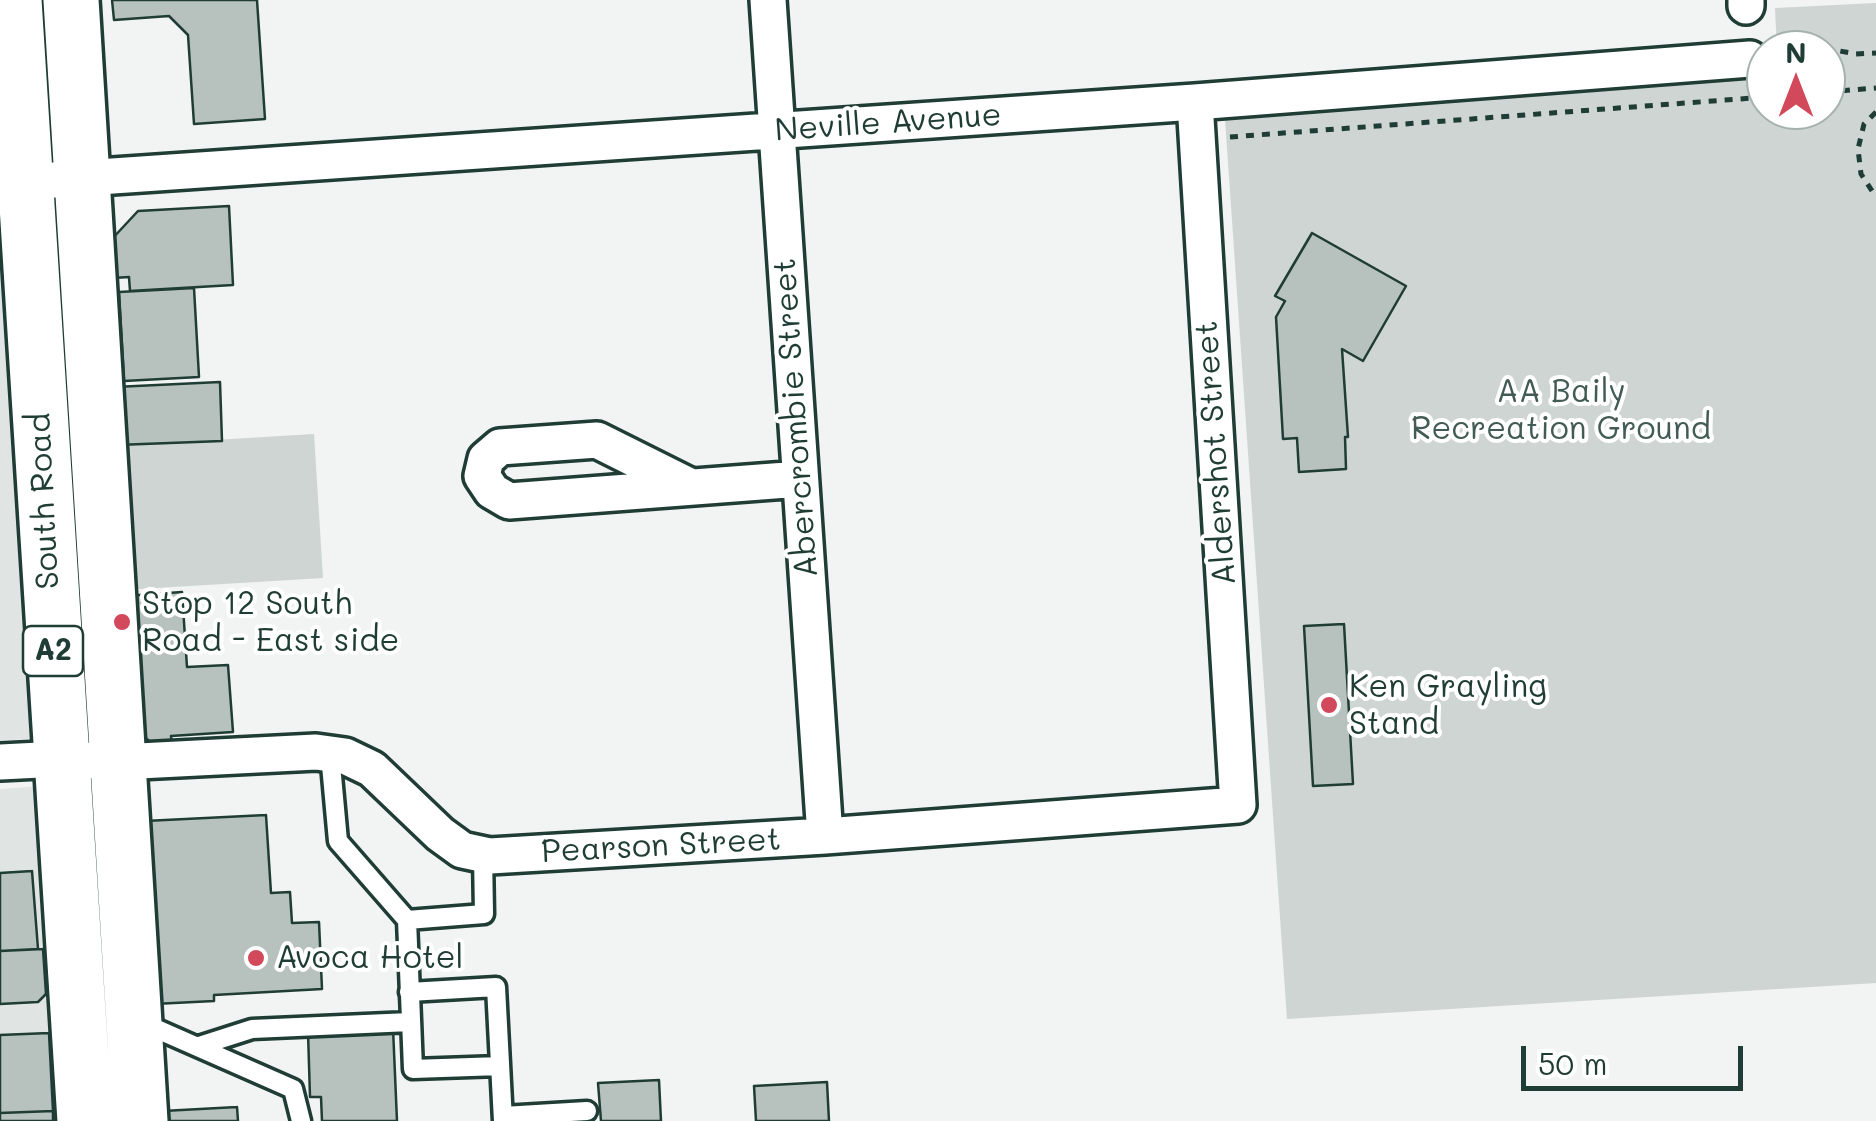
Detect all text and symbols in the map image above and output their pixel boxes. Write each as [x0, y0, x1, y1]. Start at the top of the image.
north arrow [1746, 30, 1846, 130]
text: N [1785, 34, 1807, 70]
street label: Neville Avenue [773, 96, 1003, 150]
street label: Abercrombie Street [766, 257, 826, 579]
street label: Aldershot Street [1188, 319, 1244, 587]
park label: AA Baily Recreation Ground [1411, 373, 1711, 448]
street label: South Road [20, 412, 68, 590]
place label: Stop 12 South Road - East side [142, 585, 399, 660]
marker: Stop 12 South Road - East side [111, 611, 133, 633]
road number: A2 [23, 626, 83, 676]
place label: Ken Grayling Stand [1349, 668, 1547, 743]
marker: Ken Grayling Stand [1318, 694, 1340, 716]
street label: Pearson Street [540, 821, 782, 871]
place label: Avoca Hotel [276, 939, 464, 977]
marker: Avoca Hotel [245, 947, 267, 969]
scale bar [1526, 1026, 1748, 1088]
text: 50 m [1538, 1043, 1608, 1083]

